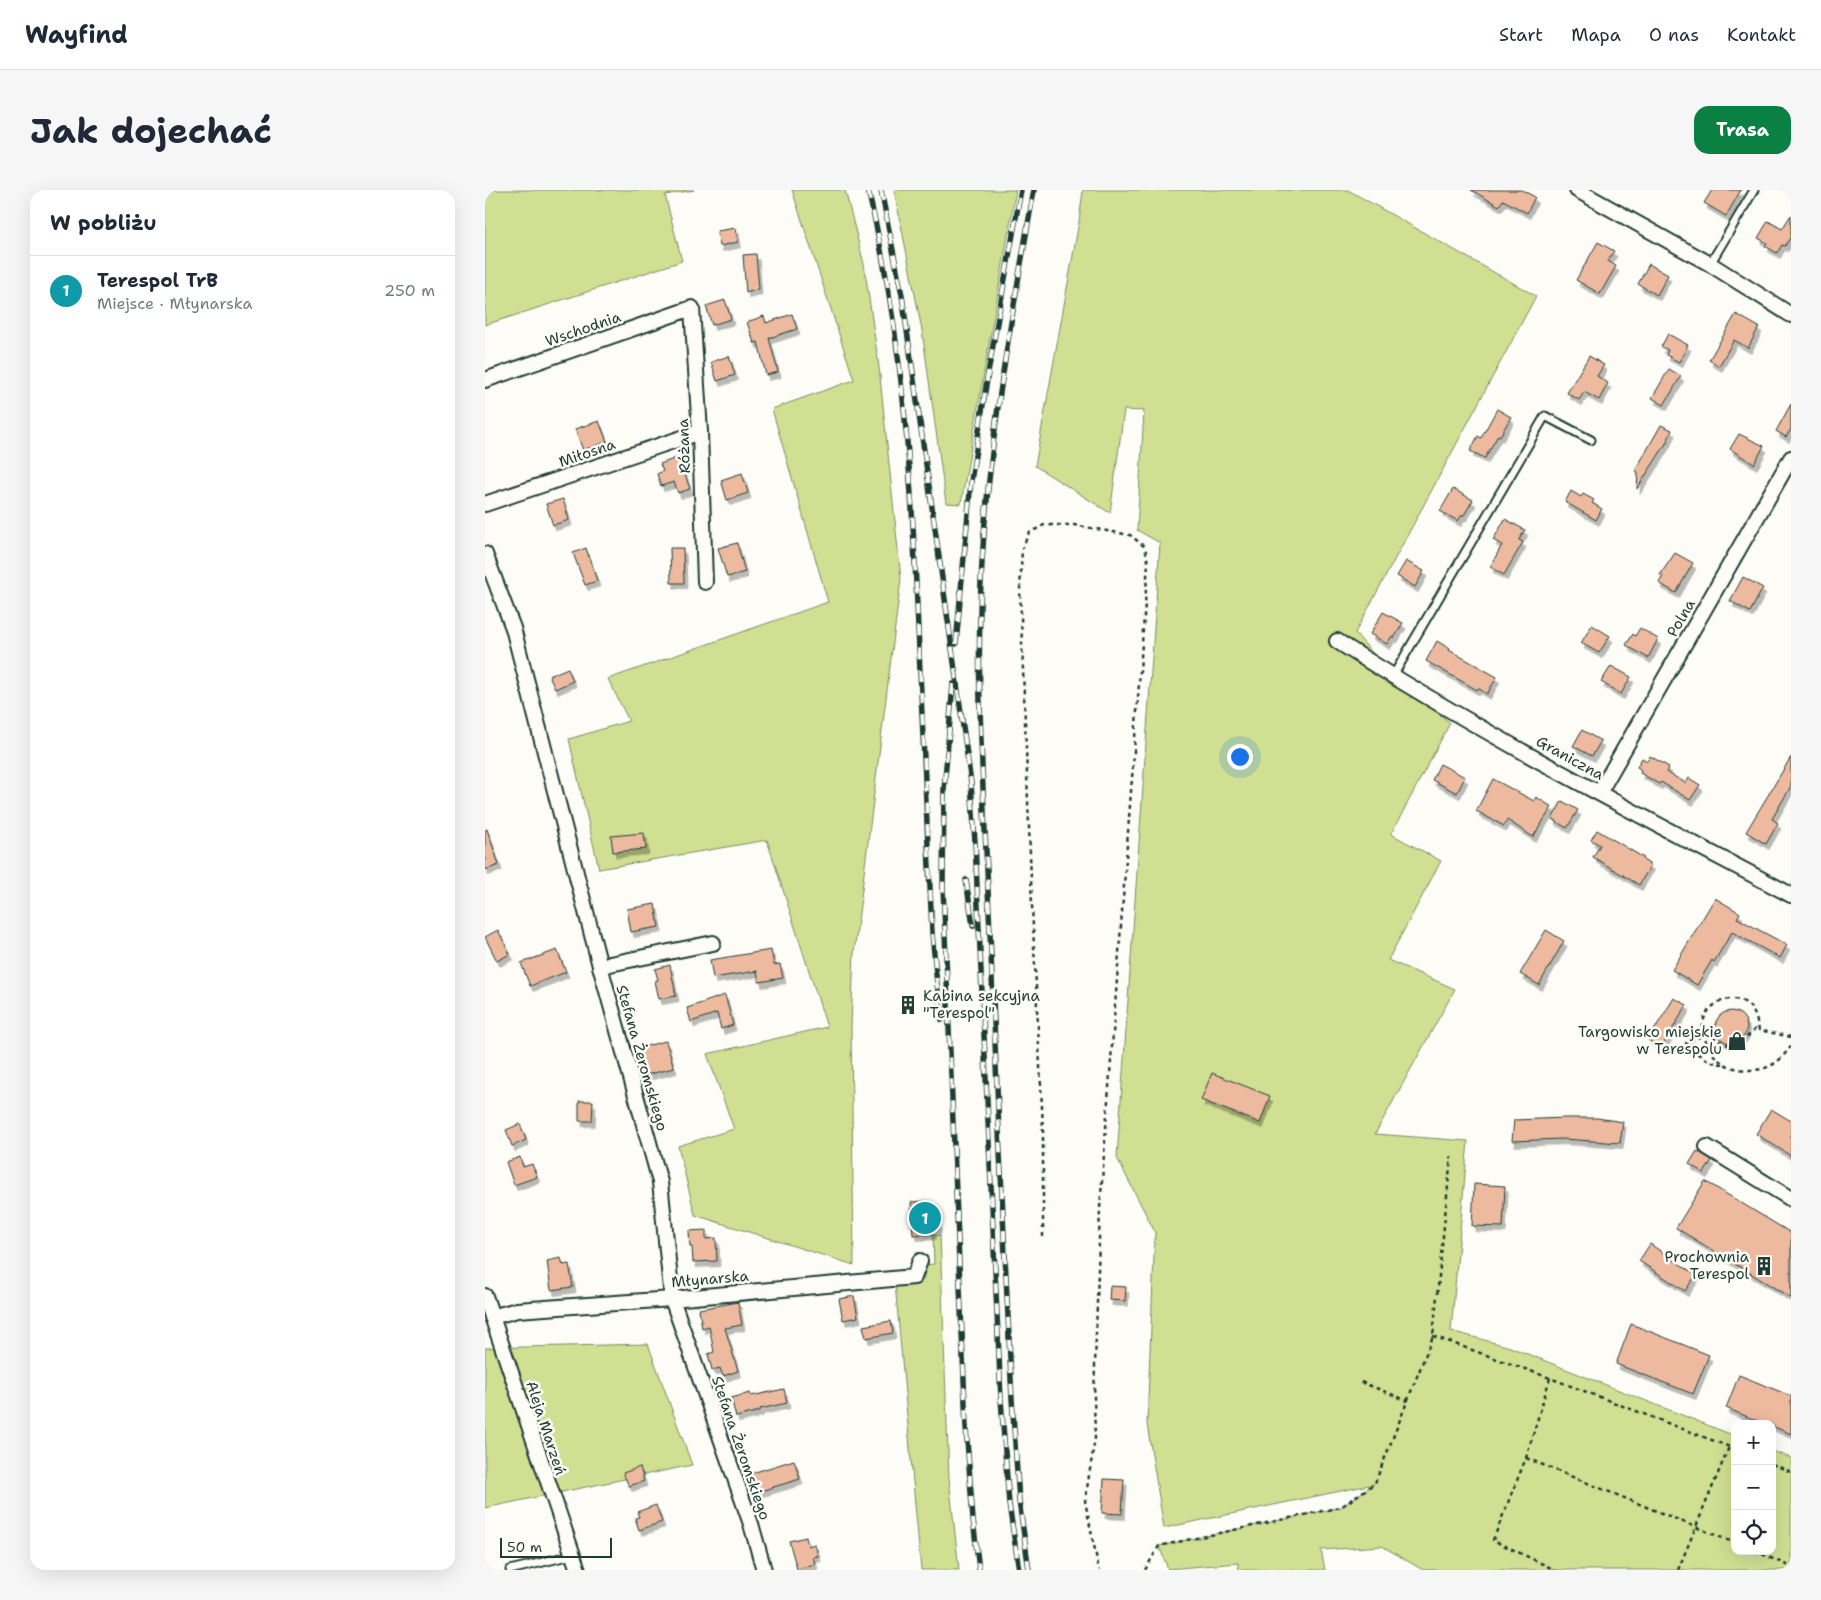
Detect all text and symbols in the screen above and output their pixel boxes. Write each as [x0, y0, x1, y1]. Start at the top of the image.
text: Wayfind [25, 19, 128, 51]
text: Start [1499, 23, 1543, 47]
text: Mapa [1571, 23, 1621, 47]
text: O nas [1649, 23, 1699, 47]
text: Kontakt [1727, 23, 1796, 47]
button: Trasa [1694, 106, 1791, 154]
text: Jak dojechać [30, 107, 272, 154]
text: W pobliżu [50, 209, 157, 237]
text: Terespol TrB [97, 268, 218, 293]
text: 1 [62, 280, 70, 301]
text: 250 m [384, 280, 435, 301]
text: Miejsce · Młynarska [97, 293, 252, 314]
street label: Wschodnia [543, 307, 624, 351]
street label: Różana [673, 417, 695, 474]
street label: Miłosna [556, 434, 618, 472]
street label: Polna [1662, 595, 1700, 640]
street label: Graniczna [1533, 731, 1608, 785]
your location [1227, 744, 1253, 770]
street label: Stefana Żeromskiego [612, 983, 672, 1133]
place label: Kabina sekcyjna "Terespol" [923, 986, 1040, 1023]
building icon: Kabina sekcyjna "Terespol" [897, 994, 919, 1016]
place label: Targowisko miejskie w Terespolu [1578, 1022, 1722, 1059]
shop icon: Targowisko miejskie w Terespolu [1726, 1030, 1748, 1052]
pin: 1 [909, 1199, 941, 1237]
place label: Prochownia Terespol [1665, 1247, 1750, 1284]
building icon: Prochownia Terespol [1753, 1255, 1775, 1277]
street label: Młynarska [670, 1266, 750, 1292]
street label: Stefana Żeromskiego [707, 1373, 775, 1523]
street label: Aleja Marzeń [521, 1378, 571, 1478]
map controls [1731, 1420, 1776, 1555]
button: + [1731, 1420, 1776, 1465]
button: − [1731, 1465, 1776, 1510]
button: locate [1731, 1510, 1776, 1555]
scale bar [500, 1535, 613, 1558]
text: 50 m [507, 1538, 542, 1556]

